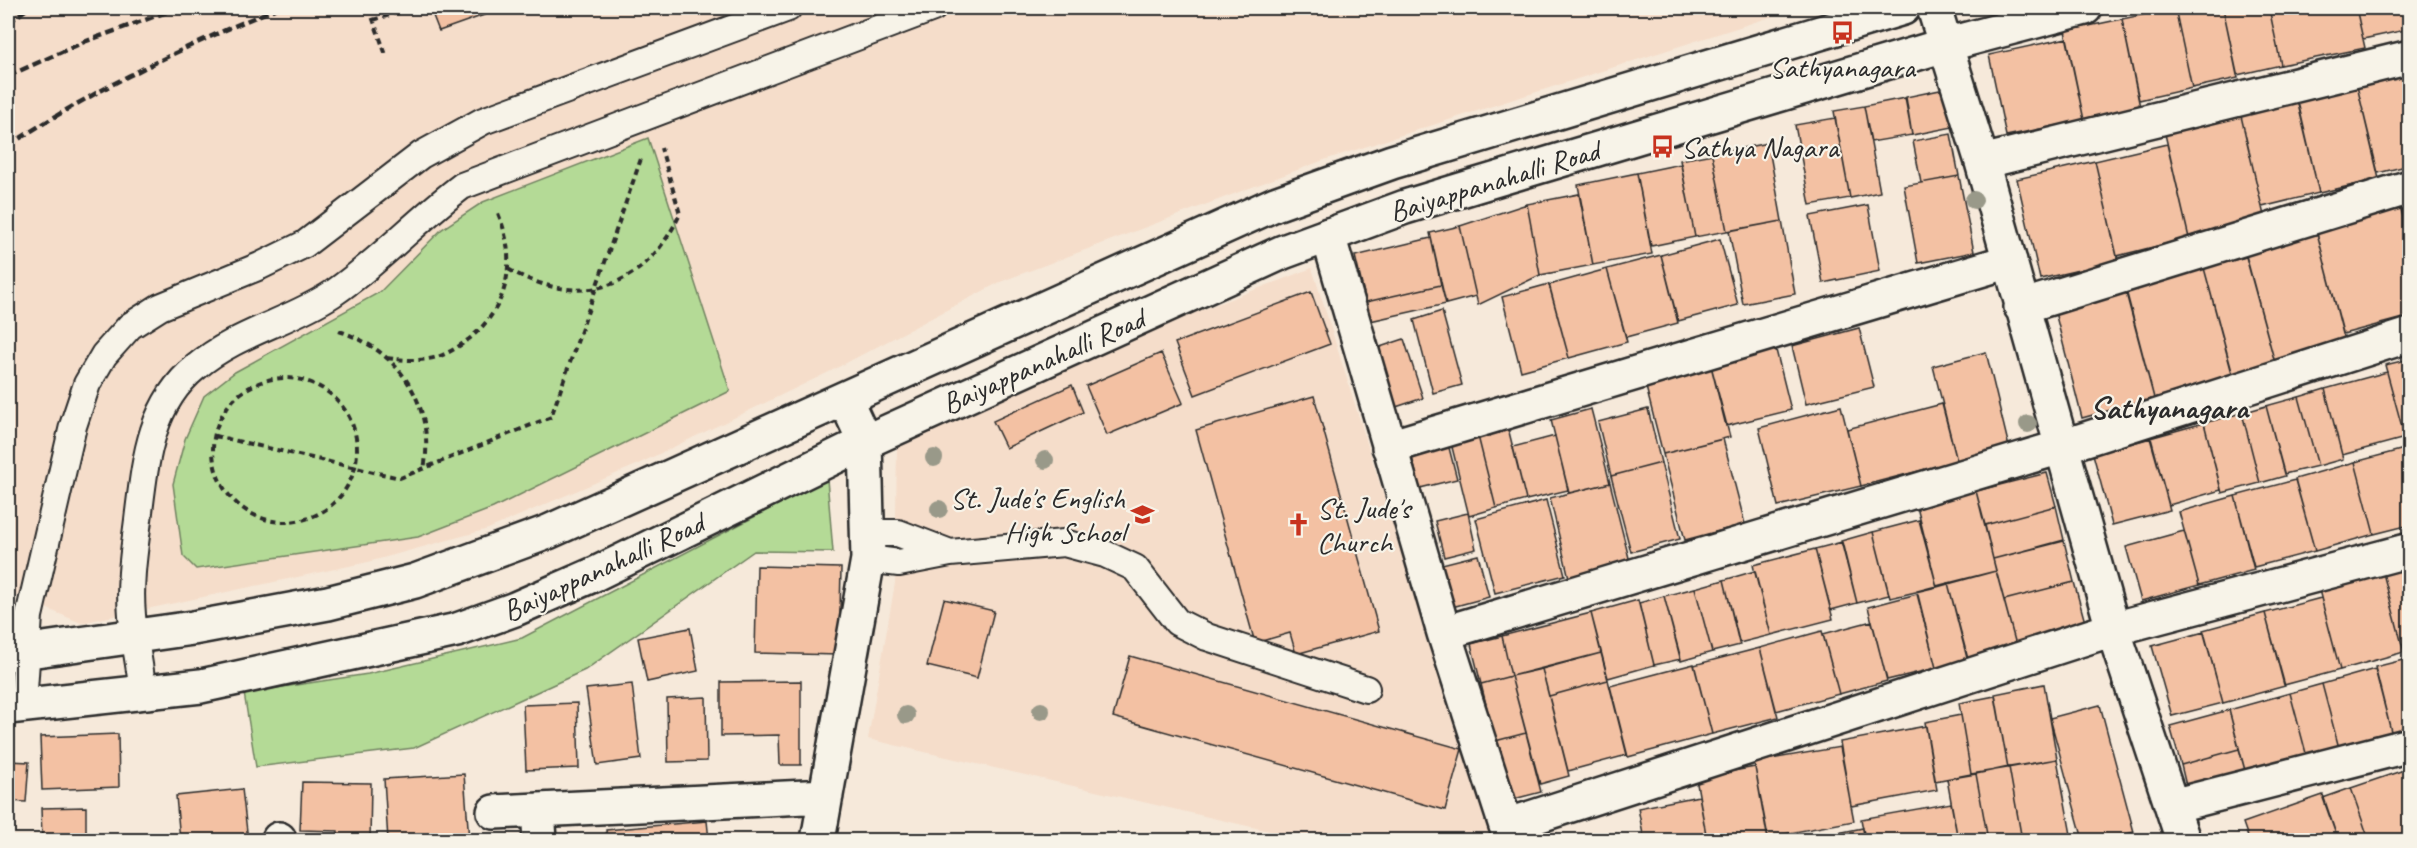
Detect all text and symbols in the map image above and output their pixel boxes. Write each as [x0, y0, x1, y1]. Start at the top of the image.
bus stop icon: Sathyanagara [1829, 20, 1855, 46]
place label: Sathyanagara [1769, 48, 1917, 86]
place label: Sathya Nagara [1681, 128, 1840, 166]
street label: Baiyappanahalli Road [1384, 130, 1608, 231]
bus stop icon: Sathya Nagara [1650, 134, 1676, 160]
street label: Baiyappanahalli Road [936, 298, 1154, 423]
district label: Sathyanagara [2090, 387, 2251, 428]
place label: St. Jude's English High School [950, 479, 1130, 551]
place label: St. Jude's Church [1317, 489, 1413, 561]
street label: Baiyappanahalli Road [496, 502, 713, 630]
school or university icon: St. Jude's English High School [1130, 502, 1156, 528]
church icon: St. Jude's Church [1286, 512, 1312, 538]

